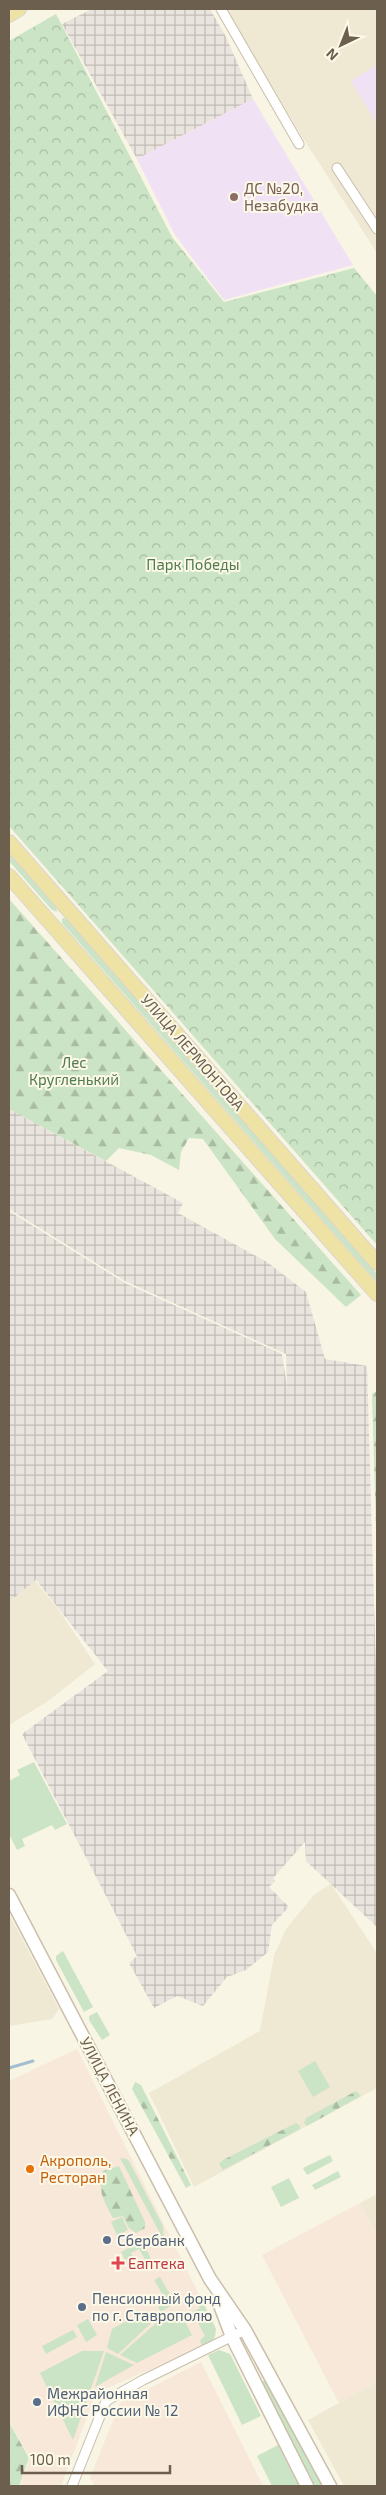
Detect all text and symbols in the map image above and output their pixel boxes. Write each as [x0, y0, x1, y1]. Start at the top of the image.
north arrow [316, 20, 366, 70]
text: N [322, 45, 341, 65]
place label: ДС №20, Незабудка [244, 179, 319, 215]
marker: ДС №20, Незабудка [228, 191, 240, 203]
park label: Парк Победы [146, 555, 240, 573]
street label: УЛИЦА ЛЕРМОНТОВА [138, 990, 249, 1114]
park label: Лес Кругленький [29, 1053, 119, 1089]
street label: УЛИЦА ЛЕНИНА [77, 2034, 144, 2139]
place label: Акрополь, Ресторан [40, 2151, 111, 2186]
marker: Акрополь, Ресторан [24, 2163, 36, 2175]
place label: Сбербанк [117, 2231, 185, 2249]
marker: Сбербанк [101, 2234, 113, 2246]
place label: Еаптека [128, 2254, 185, 2272]
marker: Еаптека [112, 2257, 124, 2269]
place label: Пенсионный фонд по г. Ставрополю [92, 2289, 221, 2324]
marker: Пенсионный фонд по г. Ставрополю [76, 2301, 88, 2313]
place label: Межрайонная ИФНС России № 12 [47, 2384, 178, 2419]
marker: Межрайонная ИФНС России № 12 [31, 2396, 43, 2408]
scale bar [22, 2442, 170, 2474]
text: 100 m [30, 2450, 71, 2468]

